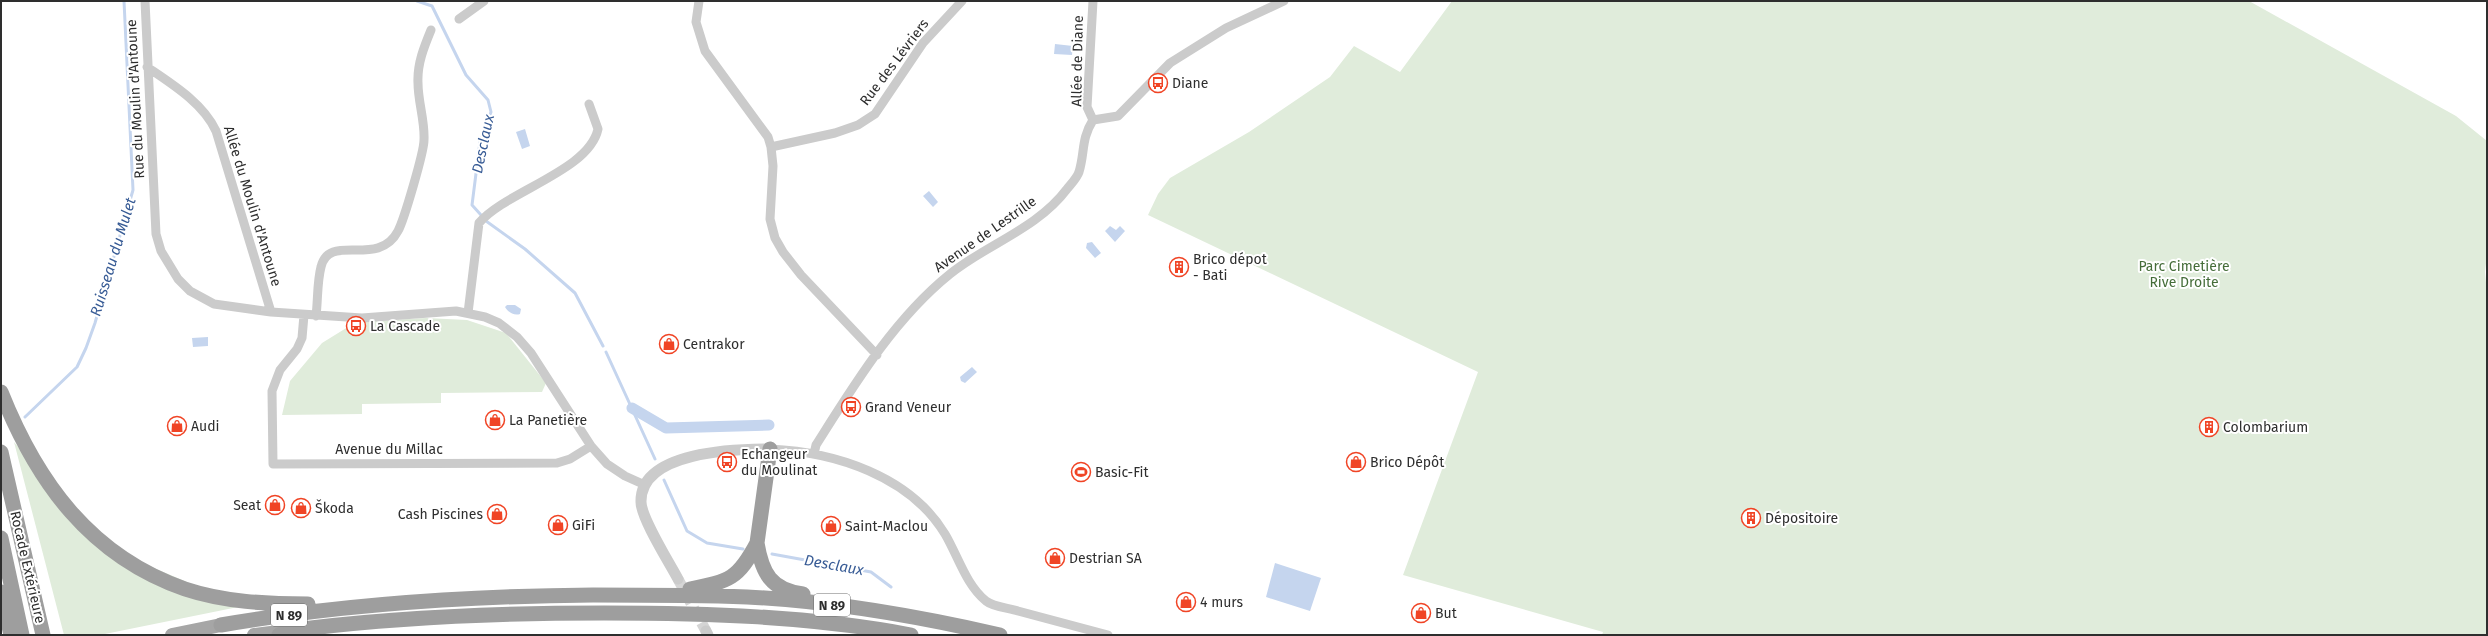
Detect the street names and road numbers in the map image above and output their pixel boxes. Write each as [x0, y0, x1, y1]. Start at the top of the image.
street label: Rue des Lévriers [856, 15, 933, 109]
street label: Allée de Diane [1068, 15, 1087, 107]
street label: Rue du Moulin d'Antoune [123, 19, 148, 179]
street label: Allée du Moulin d'Antoune [220, 124, 285, 288]
street label: Avenue de Lestrille [931, 193, 1040, 276]
street label: Avenue du Millac [335, 441, 443, 458]
street label: Rocade Extérieure [6, 509, 49, 625]
road number: N 89 [814, 594, 850, 616]
road number: N 89 [271, 604, 307, 626]

